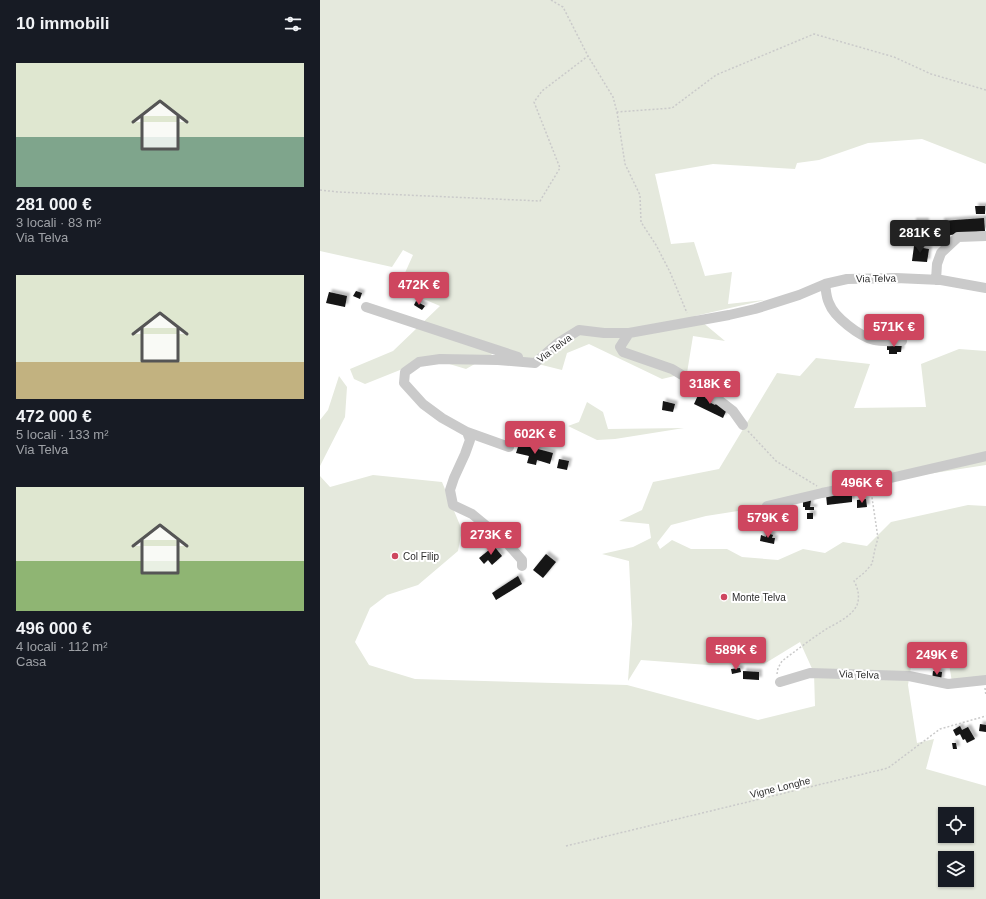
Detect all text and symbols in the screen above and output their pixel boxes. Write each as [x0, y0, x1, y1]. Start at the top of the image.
icon: filters [282, 13, 304, 35]
text: 10 immobili [16, 14, 110, 33]
icon: home [124, 89, 196, 161]
text: 281 000 € [16, 195, 92, 214]
text: 3 locali · 83 m² [16, 215, 101, 230]
pin: 281K € [887, 220, 953, 254]
text: 281K € [899, 225, 941, 240]
text: Via Telva [16, 230, 68, 245]
pin: 472K € [386, 272, 452, 306]
street label: Via Telva [856, 273, 897, 284]
text: 472K € [398, 277, 440, 292]
icon: home [124, 301, 196, 373]
pin: 571K € [861, 314, 927, 348]
text: 571K € [873, 319, 915, 334]
street label: Via Telva [535, 332, 574, 365]
pin: 318K € [677, 371, 743, 405]
text: 318K € [689, 376, 731, 391]
text: 472 000 € [16, 407, 92, 426]
pin: 602K € [502, 421, 568, 455]
text: 602K € [514, 426, 556, 441]
text: 5 locali · 133 m² [16, 427, 108, 442]
text: Via Telva [16, 442, 68, 457]
pin: 496K € [829, 470, 895, 504]
text: 496K € [841, 475, 883, 490]
pin: 579K € [735, 505, 801, 539]
text: 579K € [747, 510, 789, 525]
icon: home [124, 513, 196, 585]
pin: 273K € [458, 522, 524, 556]
text: 273K € [470, 527, 512, 542]
marker: Col Filip [390, 551, 400, 561]
place label: Col Filip [403, 551, 440, 562]
marker: Monte Telva [719, 592, 729, 602]
place label: Monte Telva [732, 592, 786, 603]
text: 496 000 € [16, 619, 92, 638]
pin: 589K € [703, 637, 769, 671]
text: 4 locali · 112 m² [16, 639, 108, 654]
text: 589K € [715, 642, 757, 657]
pin: 249K € [904, 642, 970, 676]
text: 249K € [916, 647, 958, 662]
text: Casa [16, 654, 46, 669]
street label: Via Telva [839, 668, 880, 681]
street label: Vigne Longhe [749, 775, 812, 800]
map controls [938, 807, 974, 887]
button: locate [938, 807, 974, 843]
button: layers [938, 851, 974, 887]

